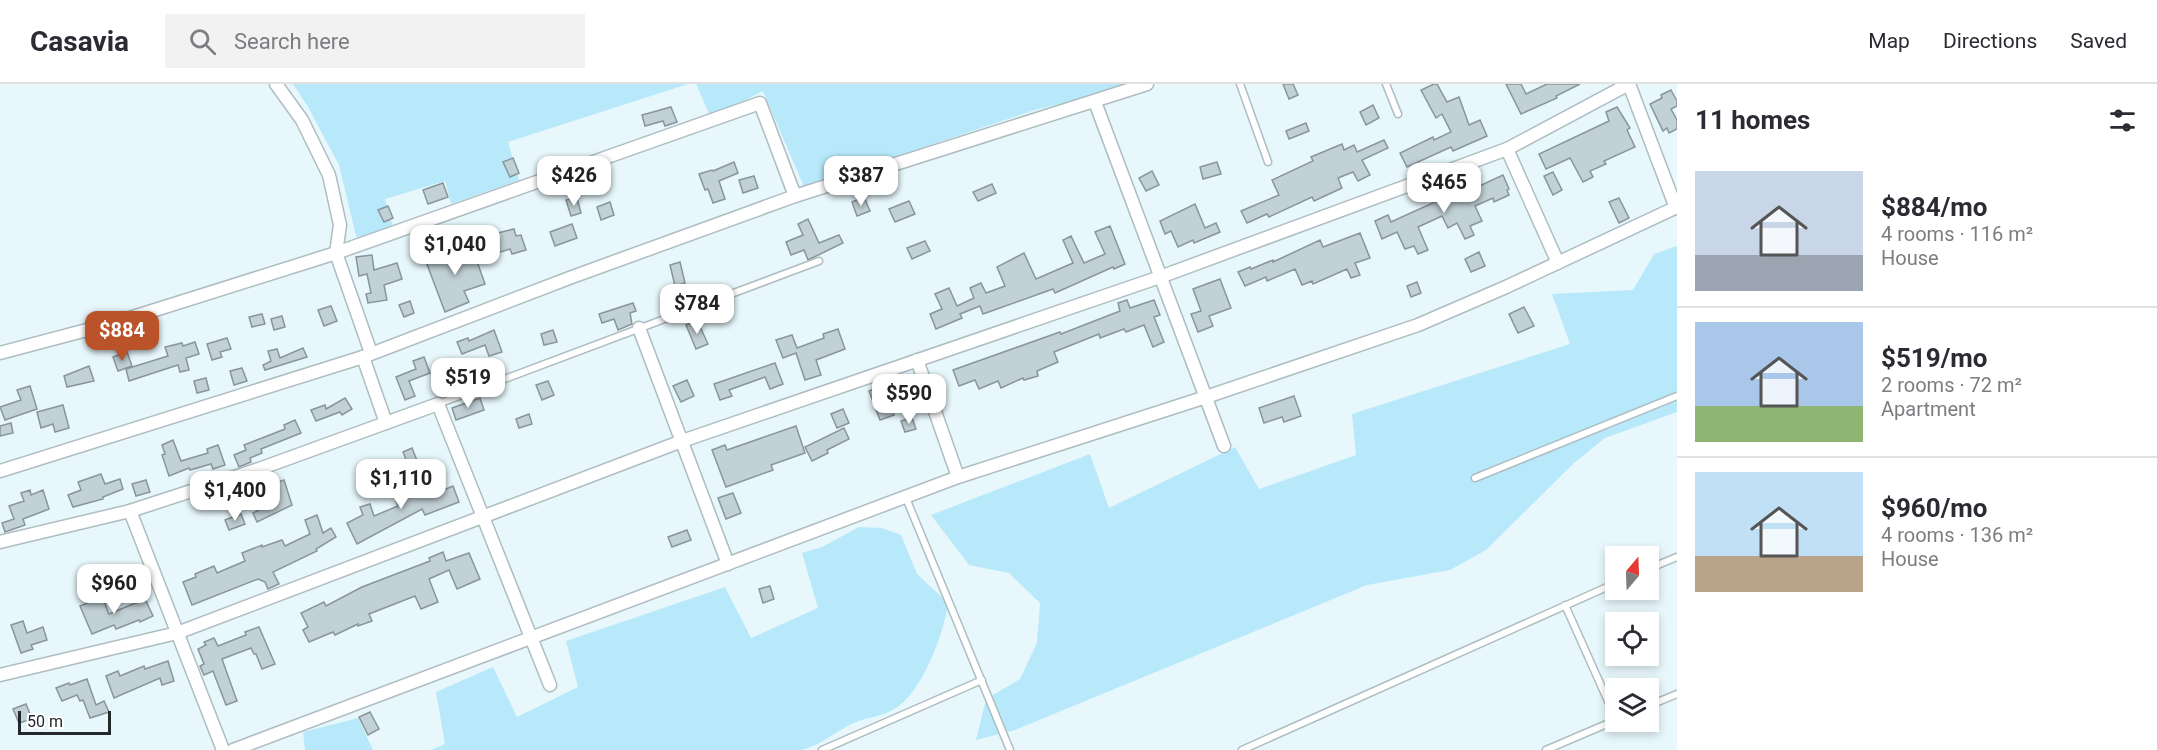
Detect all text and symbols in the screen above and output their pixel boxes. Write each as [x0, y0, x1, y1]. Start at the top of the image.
search box [165, 14, 585, 68]
text: Casavia [30, 25, 129, 58]
icon: search [186, 25, 219, 58]
text: Search here [234, 29, 350, 54]
text: Map [1868, 29, 1910, 53]
text: Directions [1943, 29, 2037, 53]
text: Saved [2070, 29, 2127, 53]
icon: filters [2106, 104, 2139, 137]
text: 11 homes [1695, 105, 1810, 135]
pin: $426 [538, 156, 610, 207]
pin: $387 [825, 156, 897, 207]
text: $426 [551, 163, 597, 187]
text: $387 [838, 163, 884, 187]
pin: $465 [1408, 163, 1480, 214]
text: $465 [1421, 170, 1467, 194]
text: $884/mo [1881, 192, 1988, 222]
icon: home [1743, 195, 1815, 267]
text: 4 rooms · 116 m² [1881, 222, 2033, 246]
pin: $1,040 [406, 225, 504, 276]
text: $1,040 [424, 232, 486, 256]
text: House [1881, 246, 1939, 270]
pin: $784 [661, 284, 733, 335]
text: $784 [674, 291, 720, 315]
pin: $884 [86, 311, 158, 362]
text: $884 [99, 318, 145, 342]
text: $519/mo [1881, 343, 1988, 373]
icon: home [1743, 346, 1815, 418]
pin: $519 [432, 358, 504, 409]
text: $519 [445, 365, 491, 389]
text: 2 rooms · 72 m² [1881, 373, 2022, 397]
pin: $590 [873, 374, 945, 425]
text: $590 [886, 381, 932, 405]
text: Apartment [1881, 397, 1976, 421]
pin: $1,110 [352, 459, 450, 510]
text: $1,110 [370, 466, 432, 490]
pin: $1,400 [186, 471, 284, 522]
text: $1,400 [204, 478, 266, 502]
text: $960/mo [1881, 493, 1988, 523]
icon: home [1743, 496, 1815, 568]
text: 4 rooms · 136 m² [1881, 523, 2033, 547]
north arrow [1605, 546, 1659, 600]
map controls [1605, 546, 1659, 732]
text: House [1881, 547, 1939, 571]
pin: $960 [78, 564, 150, 615]
text: $960 [91, 571, 137, 595]
button: locate [1605, 612, 1659, 666]
button: layers [1605, 678, 1659, 732]
scale bar [18, 708, 111, 736]
text: 50 m [27, 712, 63, 731]

